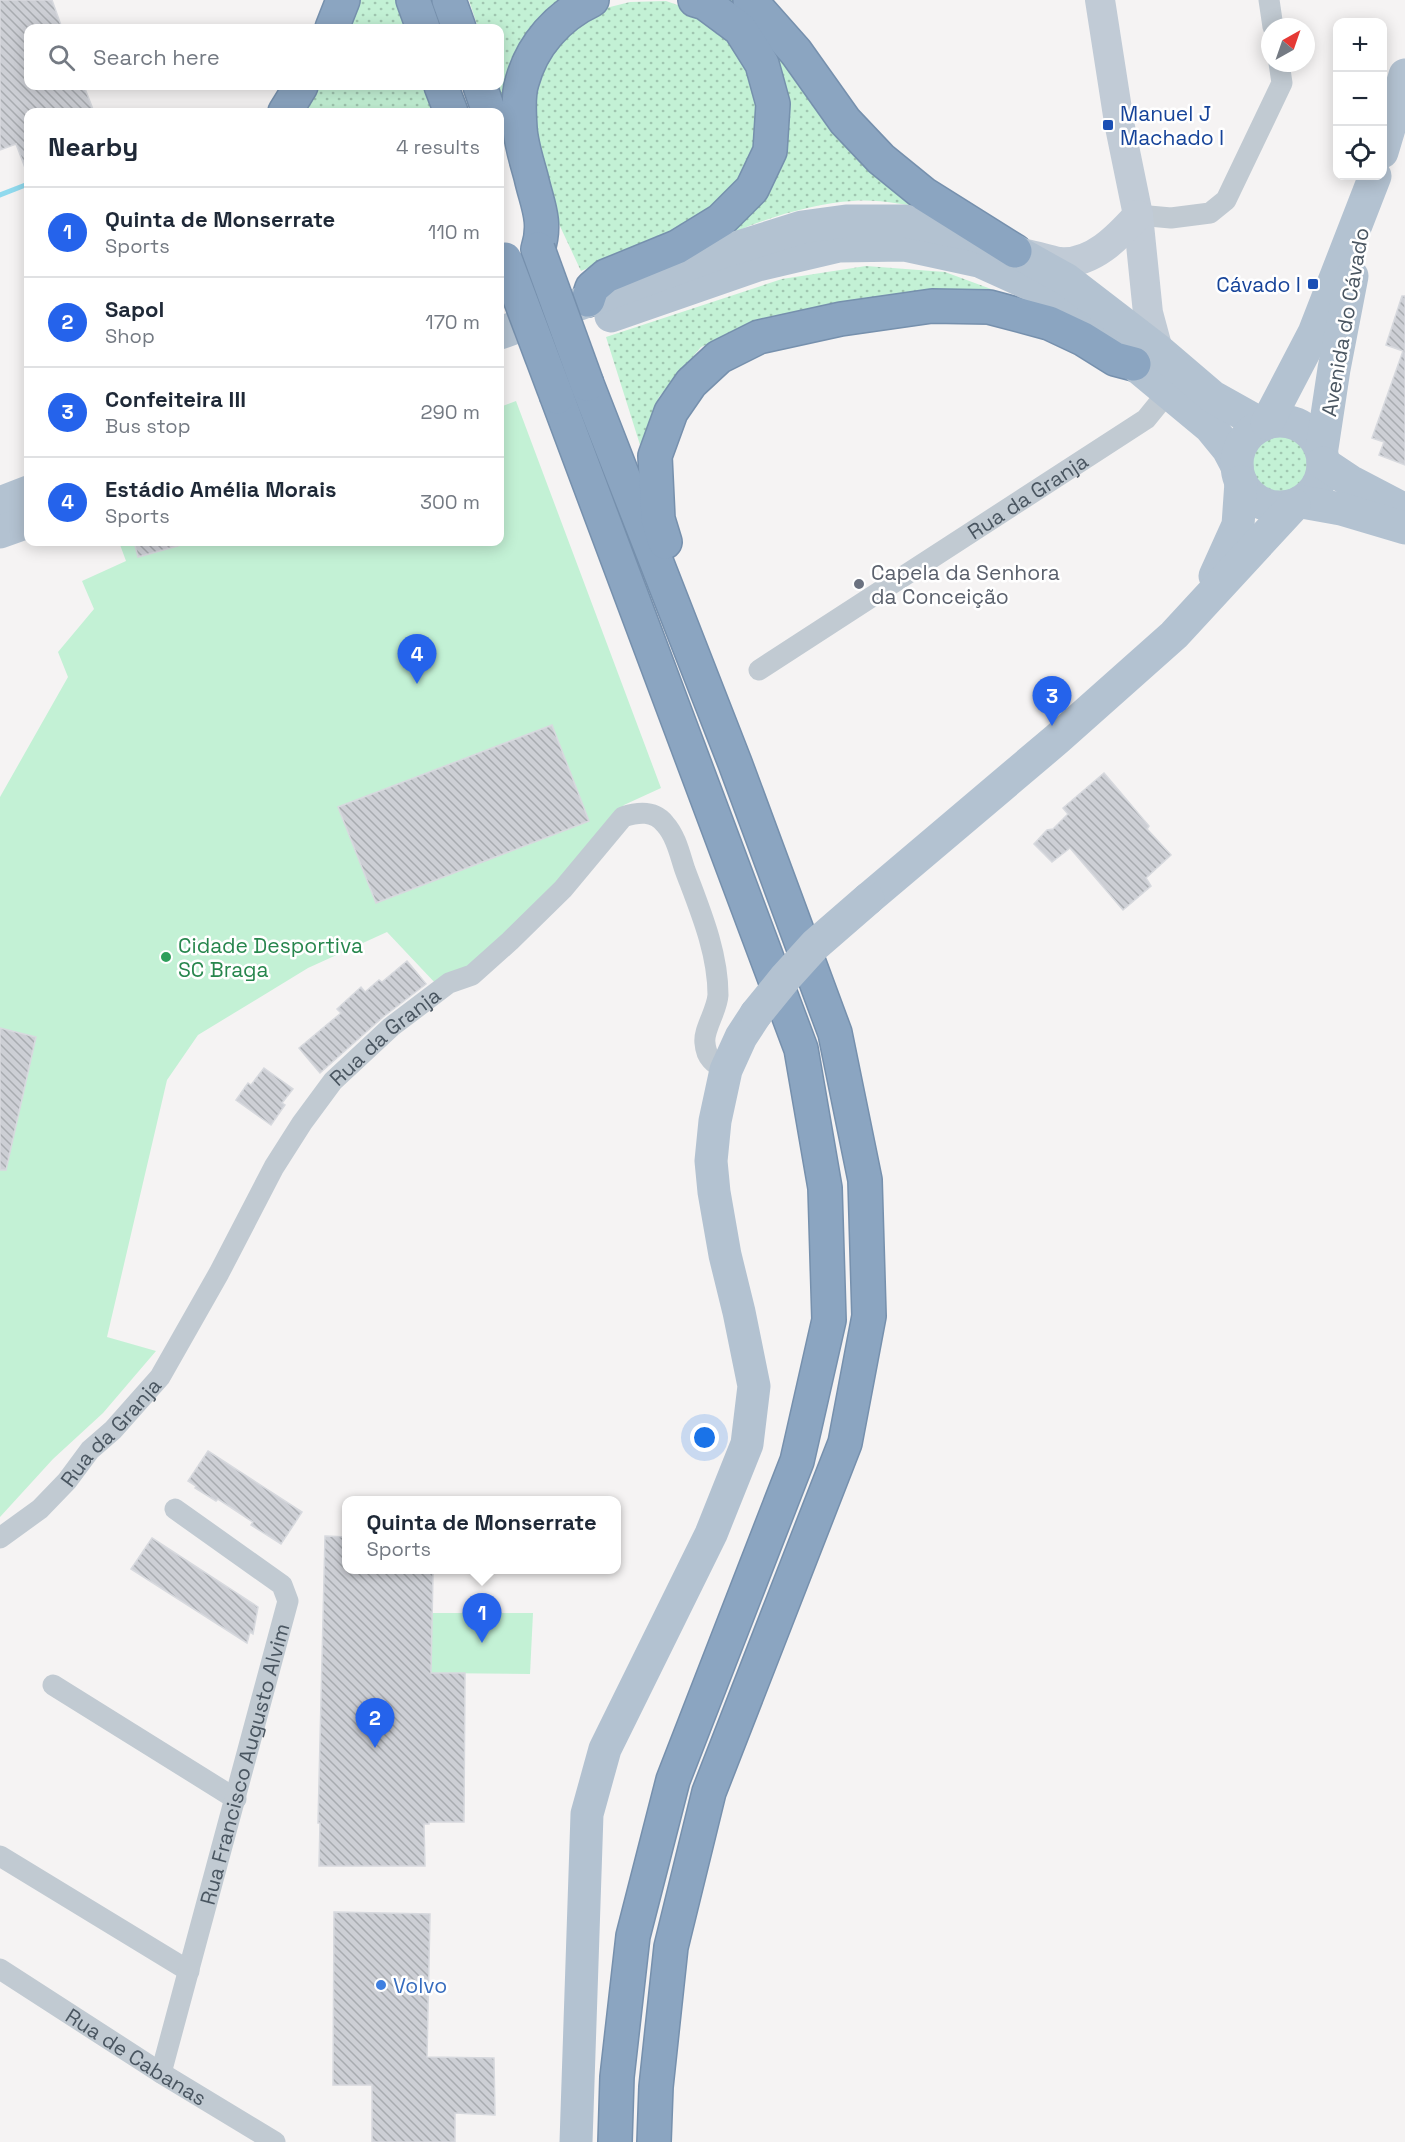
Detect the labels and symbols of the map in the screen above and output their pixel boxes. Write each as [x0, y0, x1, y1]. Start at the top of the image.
north arrow [1261, 18, 1315, 72]
place label: Manuel J Machado I [1120, 100, 1224, 151]
marker: Manuel J Machado I [1101, 118, 1115, 132]
street label: Avenida do Cávado [1315, 225, 1375, 419]
place label: Cávado I [1216, 271, 1301, 298]
marker: Cávado I [1306, 277, 1320, 291]
street label: Rua da Granja [962, 447, 1093, 545]
place label: Capela da Senhora da Conceição [871, 559, 1060, 610]
marker: Capela da Senhora da Conceição [852, 577, 866, 591]
pin: 4 [398, 634, 436, 684]
pin: 3 [1032, 676, 1072, 726]
place label: Cidade Desportiva SC Braga [178, 932, 363, 983]
marker: Cidade Desportiva SC Braga [159, 950, 173, 964]
street label: Rua da Granja [323, 981, 446, 1091]
street label: Rua da Granja [54, 1372, 167, 1492]
your location [690, 1423, 719, 1452]
pin: 1 [462, 1594, 502, 1643]
street label: Rua Francisco Augusto Alvim [193, 1620, 295, 1908]
pin: 2 [356, 1698, 394, 1748]
place label: Volvo [393, 1972, 447, 1999]
marker: Volvo [374, 1978, 388, 1992]
street label: Rua de Cabanas [61, 2002, 212, 2111]

